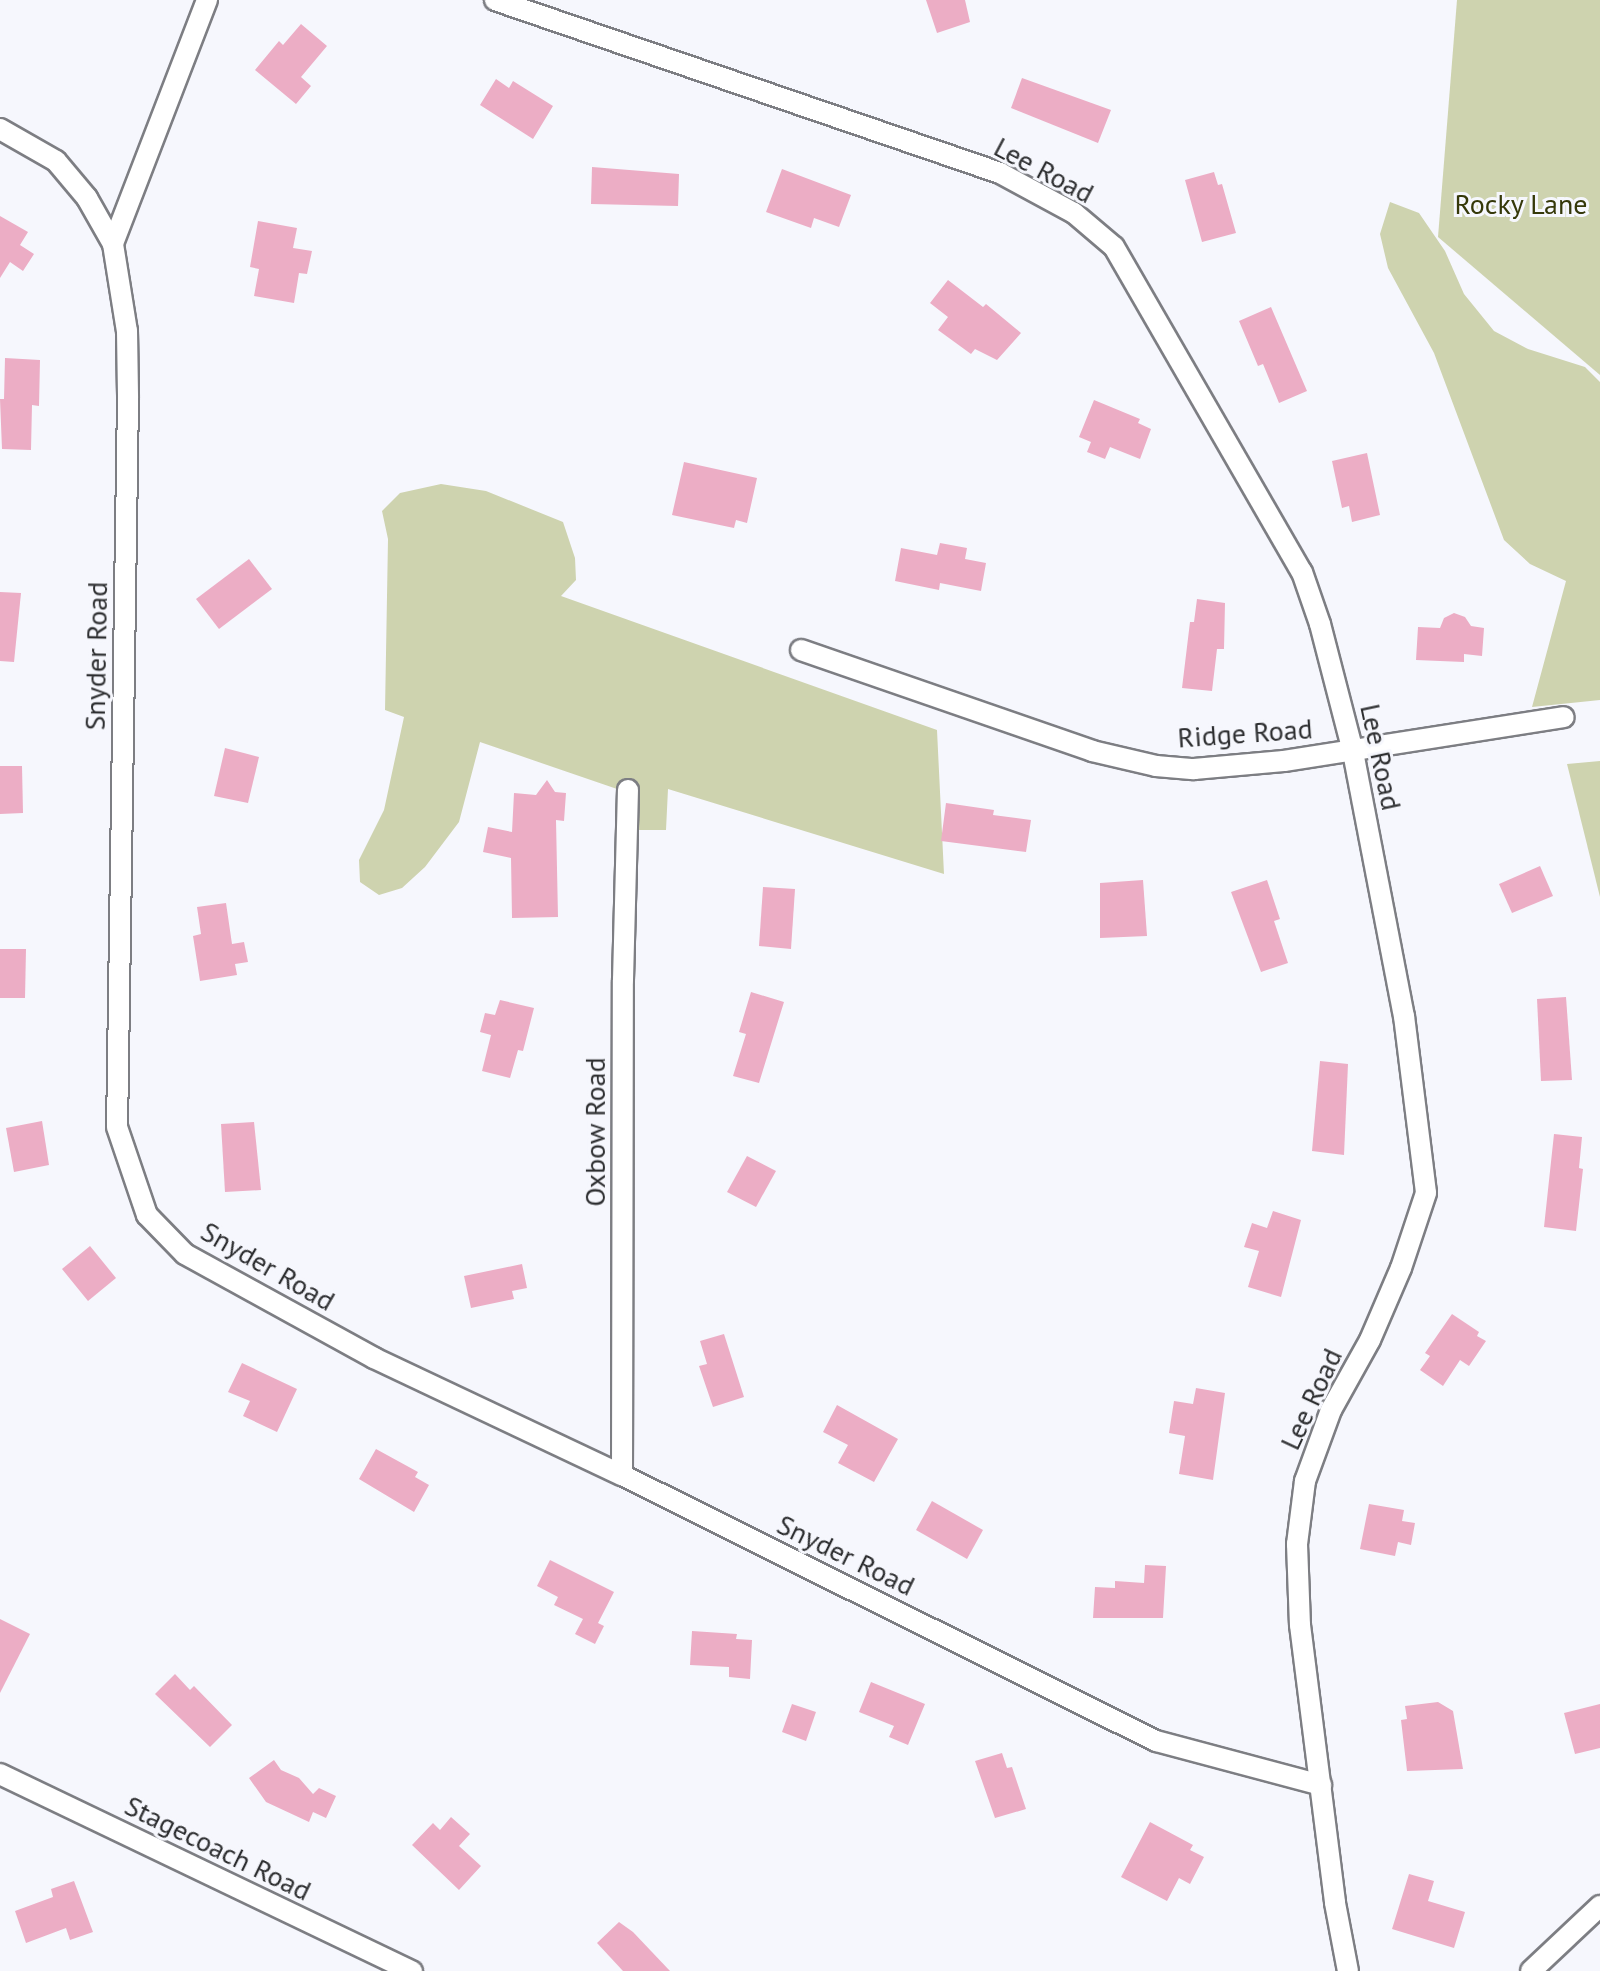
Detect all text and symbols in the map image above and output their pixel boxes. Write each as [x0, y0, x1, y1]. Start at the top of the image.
street label: Lee Road [989, 130, 1099, 210]
park label: Rocky Lane [1454, 187, 1588, 221]
street label: Snyder Road [78, 581, 114, 731]
street label: Lee Road [1353, 701, 1409, 813]
street label: Ridge Road [1176, 712, 1314, 754]
street label: Oxbow Road [578, 1057, 612, 1207]
street label: Snyder Road [195, 1214, 341, 1318]
street label: Lee Road [1273, 1343, 1349, 1455]
street label: Snyder Road [772, 1507, 920, 1603]
street label: Stagecoach Road [120, 1788, 316, 1908]

